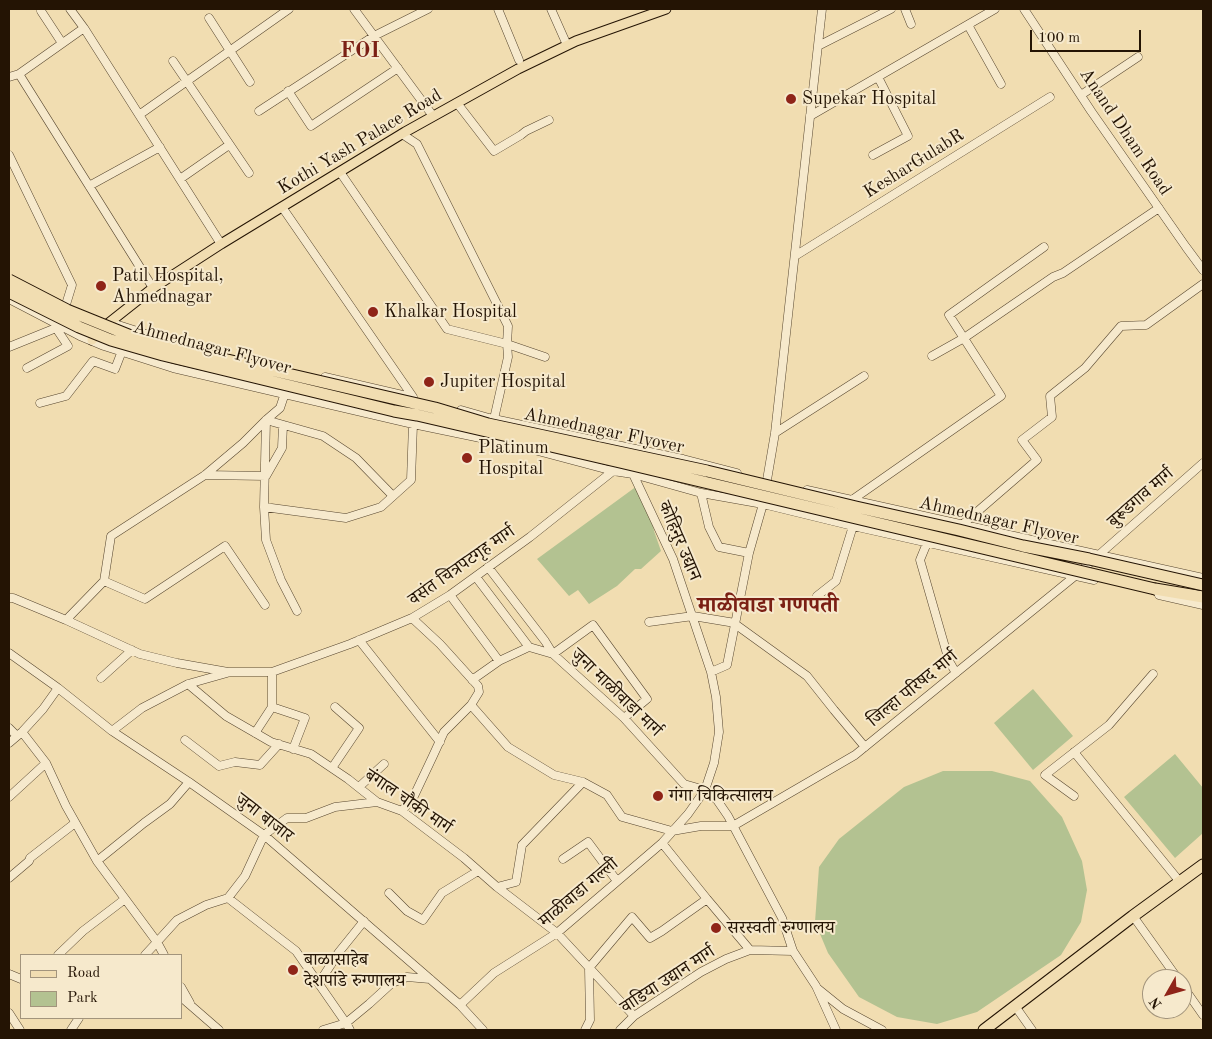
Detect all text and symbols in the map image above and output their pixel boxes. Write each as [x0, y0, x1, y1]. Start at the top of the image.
scale bar [1032, 20, 1143, 52]
text: 100 m [1038, 31, 1080, 46]
district label: FOI [338, 38, 382, 64]
street label: Anand Dham Road [1074, 64, 1176, 200]
street label: Kothi Yash Palace Road [274, 84, 446, 200]
place label: Supekar Hospital [802, 88, 936, 110]
marker: Supekar Hospital [784, 92, 798, 106]
street label: KesharGulabR [860, 125, 968, 203]
place label: Patil Hospital, Ahmednagar [112, 265, 224, 308]
marker: Patil Hospital, Ahmednagar [94, 279, 108, 293]
place label: Khalkar Hospital [384, 301, 517, 323]
marker: Khalkar Hospital [366, 305, 380, 319]
street label: Ahmednagar Flyover [130, 316, 294, 380]
place label: Jupiter Hospital [440, 371, 566, 393]
marker: Jupiter Hospital [422, 375, 436, 389]
street label: Ahmednagar Flyover [522, 403, 686, 459]
place label: Platinum Hospital [478, 437, 549, 479]
marker: Platinum Hospital [460, 451, 474, 465]
street label: बुरूडगाव मार्ग [1104, 463, 1178, 533]
street label: Ahmednagar Flyover [917, 492, 1081, 550]
street label: कोहिनुर उद्यान [653, 498, 705, 584]
street label: वसंत चित्रपटगृह मार्ग [405, 521, 519, 611]
district label: माळीवाडा गणपती [698, 593, 838, 619]
street label: जुना माळीवाडा मार्ग [566, 644, 666, 742]
street label: जिल्हा परिषद मार्ग [864, 646, 962, 732]
street label: बंगाल चौकी मार्ग [360, 765, 456, 839]
place label: गंगा चिकित्सालय [669, 785, 773, 807]
street label: जुना बाजार [231, 789, 297, 847]
marker: गंगा चिकित्सालय [651, 789, 665, 803]
street label: माळीवाडा गल्ली [535, 854, 623, 932]
place label: सरस्वती रुग्णालय [727, 917, 835, 939]
marker: सरस्वती रुग्णालय [709, 921, 723, 935]
street label: वाडिया उद्यान मार्ग [617, 941, 719, 1019]
place label: बाळासाहेब देशपांडे रुग्णालय [304, 949, 406, 992]
legend [20, 954, 182, 1019]
marker: बाळासाहेब देशपांडे रुग्णालय [286, 963, 300, 977]
text: Road [67, 966, 100, 981]
north arrow [1142, 969, 1192, 1019]
text: Park [67, 991, 98, 1006]
text: N [1147, 994, 1165, 1011]

